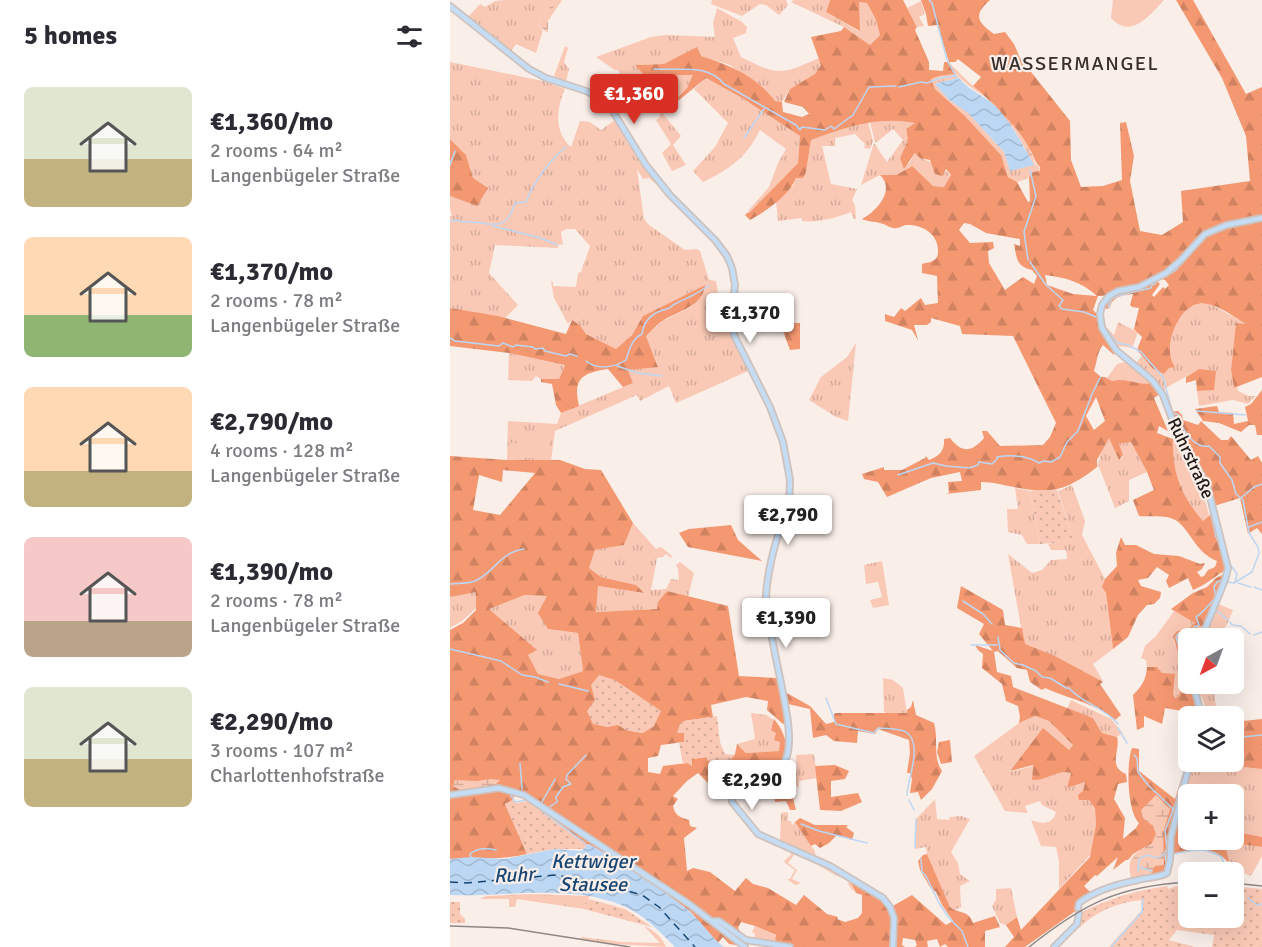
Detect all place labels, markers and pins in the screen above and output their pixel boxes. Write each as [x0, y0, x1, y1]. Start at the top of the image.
pin: €1,360 [585, 74, 683, 125]
pin: €1,370 [701, 293, 799, 344]
pin: €2,790 [739, 495, 837, 546]
pin: €1,390 [737, 598, 835, 649]
pin: €2,290 [703, 760, 801, 811]

